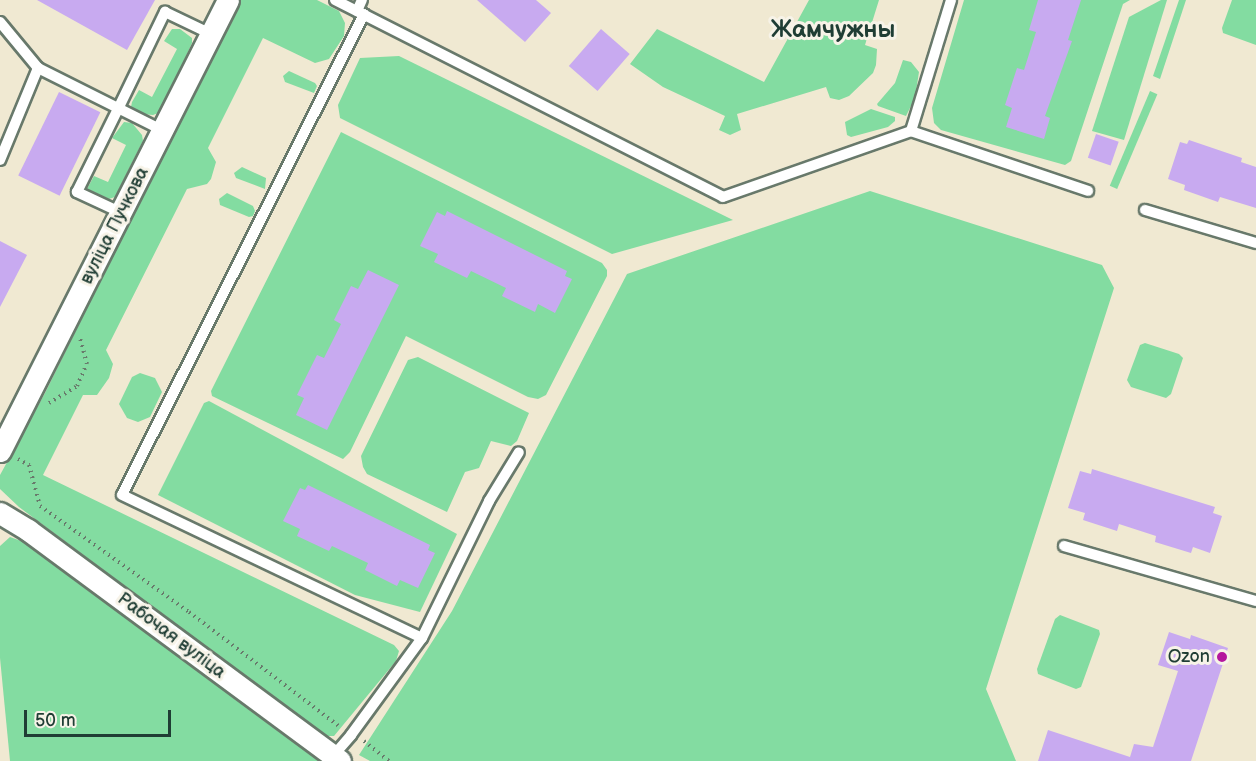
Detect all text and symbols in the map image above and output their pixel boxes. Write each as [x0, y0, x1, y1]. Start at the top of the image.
district label: Жамчужны [771, 16, 895, 44]
street label: вуліца Пучкова [76, 164, 154, 288]
street label: Рабочая вуліца [113, 588, 229, 684]
place label: Ozon [1168, 646, 1210, 668]
marker: Ozon [1215, 650, 1229, 664]
scale bar [27, 698, 174, 736]
text: 50 m [35, 710, 76, 731]

